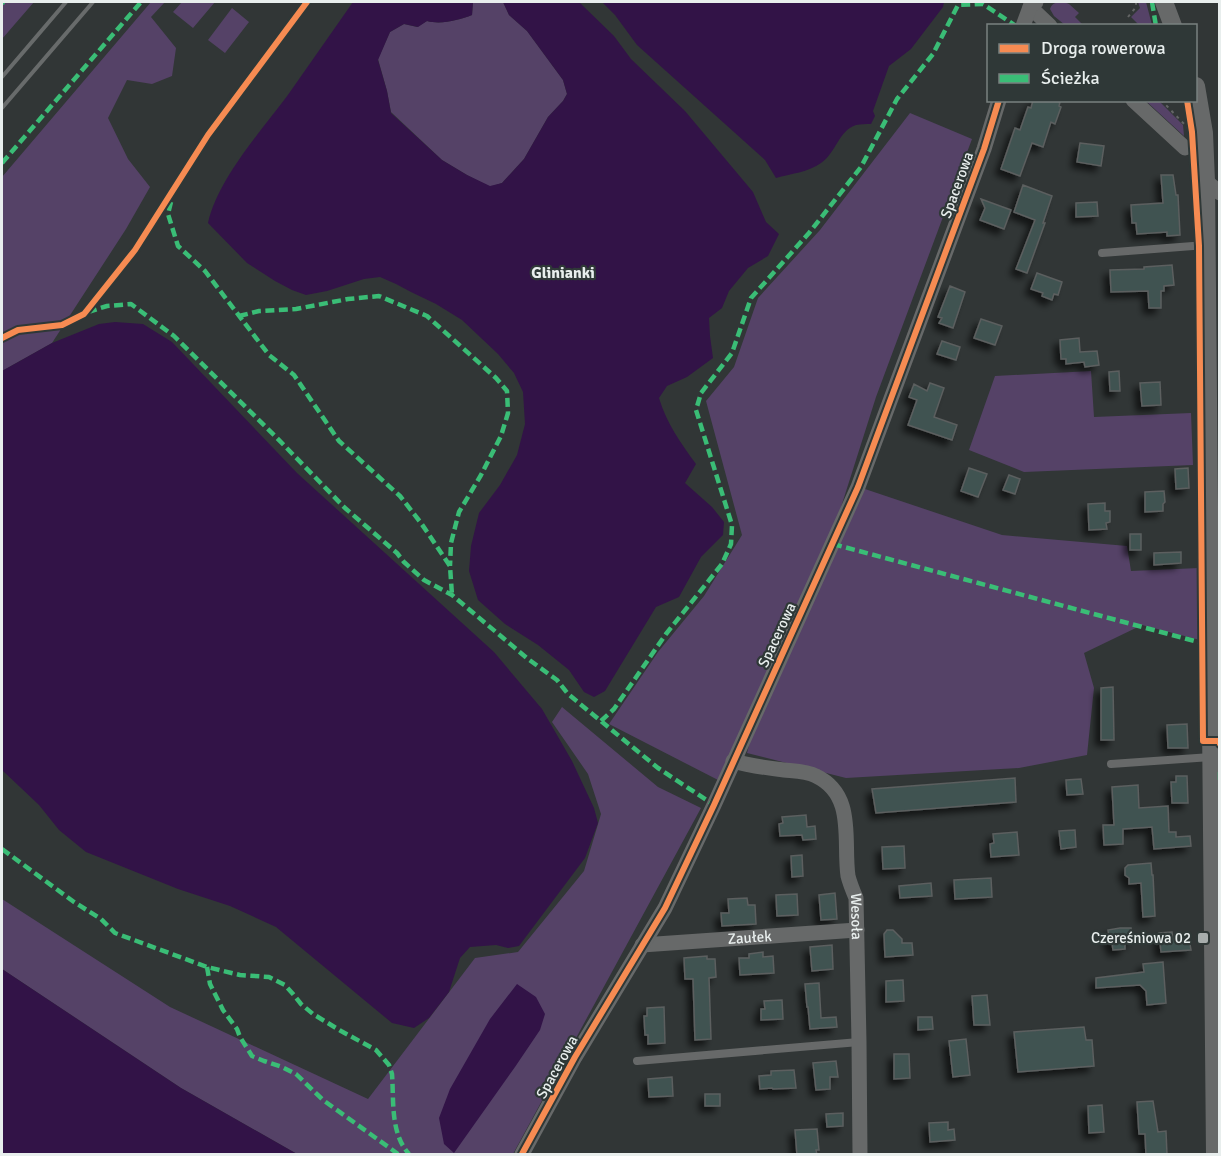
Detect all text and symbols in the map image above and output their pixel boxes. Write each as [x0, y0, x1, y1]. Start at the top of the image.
legend [987, 24, 1197, 102]
text: Droga rowerowa [1041, 37, 1166, 59]
text: Ścieżka [1041, 67, 1100, 89]
street label: Spacerowa [937, 149, 977, 221]
district label: Glinianki [531, 263, 595, 283]
street label: Spacerowa [754, 600, 800, 670]
street label: Wesoła [847, 893, 866, 940]
street label: Zaułek [727, 927, 773, 948]
place label: Czereśniowa 02 [1091, 929, 1191, 947]
marker: Czereśniowa 02 [1196, 931, 1210, 945]
street label: Spacerowa [532, 1032, 582, 1102]

